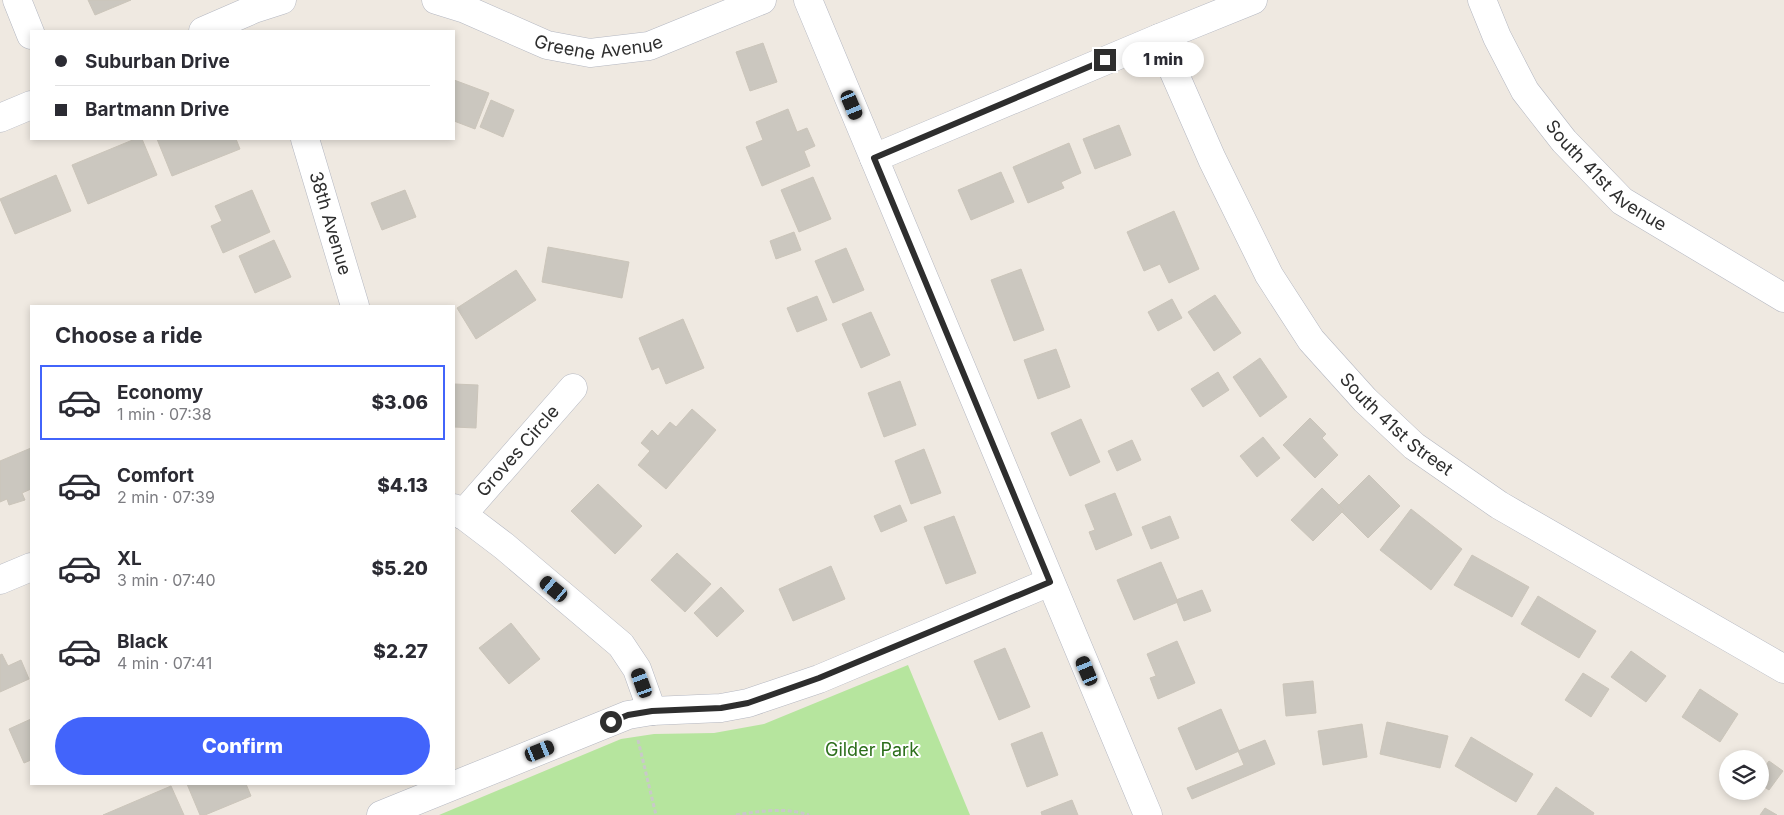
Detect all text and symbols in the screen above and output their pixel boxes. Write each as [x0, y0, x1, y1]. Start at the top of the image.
street label: Greene Avenue [531, 30, 666, 64]
callout: 1 min [1122, 42, 1205, 78]
route end [1094, 49, 1116, 71]
text: 1 min [1143, 49, 1183, 69]
text: Suburban Drive [85, 50, 230, 73]
car [839, 88, 864, 122]
text: Bartmann Drive [85, 98, 229, 121]
street label: South 41st Avenue [1542, 116, 1670, 235]
street label: 38th Avenue [305, 169, 356, 277]
text: Choose a ride [55, 322, 203, 348]
street label: South 41st Street [1336, 368, 1457, 480]
icon: car [57, 380, 102, 425]
text: Economy [117, 381, 203, 404]
text: $3.06 [372, 391, 428, 414]
street label: Groves Circle [472, 401, 563, 501]
text: 1 min · 07:38 [117, 404, 212, 424]
icon: car [57, 463, 102, 508]
text: Comfort [117, 464, 194, 487]
text: $4.13 [377, 474, 428, 497]
text: 2 min · 07:39 [117, 487, 215, 507]
icon: car [57, 546, 102, 591]
text: XL [117, 547, 142, 570]
text: $5.20 [372, 557, 428, 580]
text: 3 min · 07:40 [117, 570, 216, 590]
car [537, 574, 570, 604]
icon: car [57, 629, 102, 674]
text: Black [117, 630, 168, 653]
text: $2.27 [373, 640, 428, 663]
text: 4 min · 07:41 [117, 653, 212, 673]
car [1074, 654, 1099, 688]
car [629, 666, 654, 700]
route start [600, 711, 622, 733]
button: Confirm [55, 717, 430, 775]
car [523, 738, 556, 764]
park label: Gilder Park [825, 739, 919, 760]
map controls [1719, 750, 1769, 800]
button: layers [1719, 750, 1769, 800]

